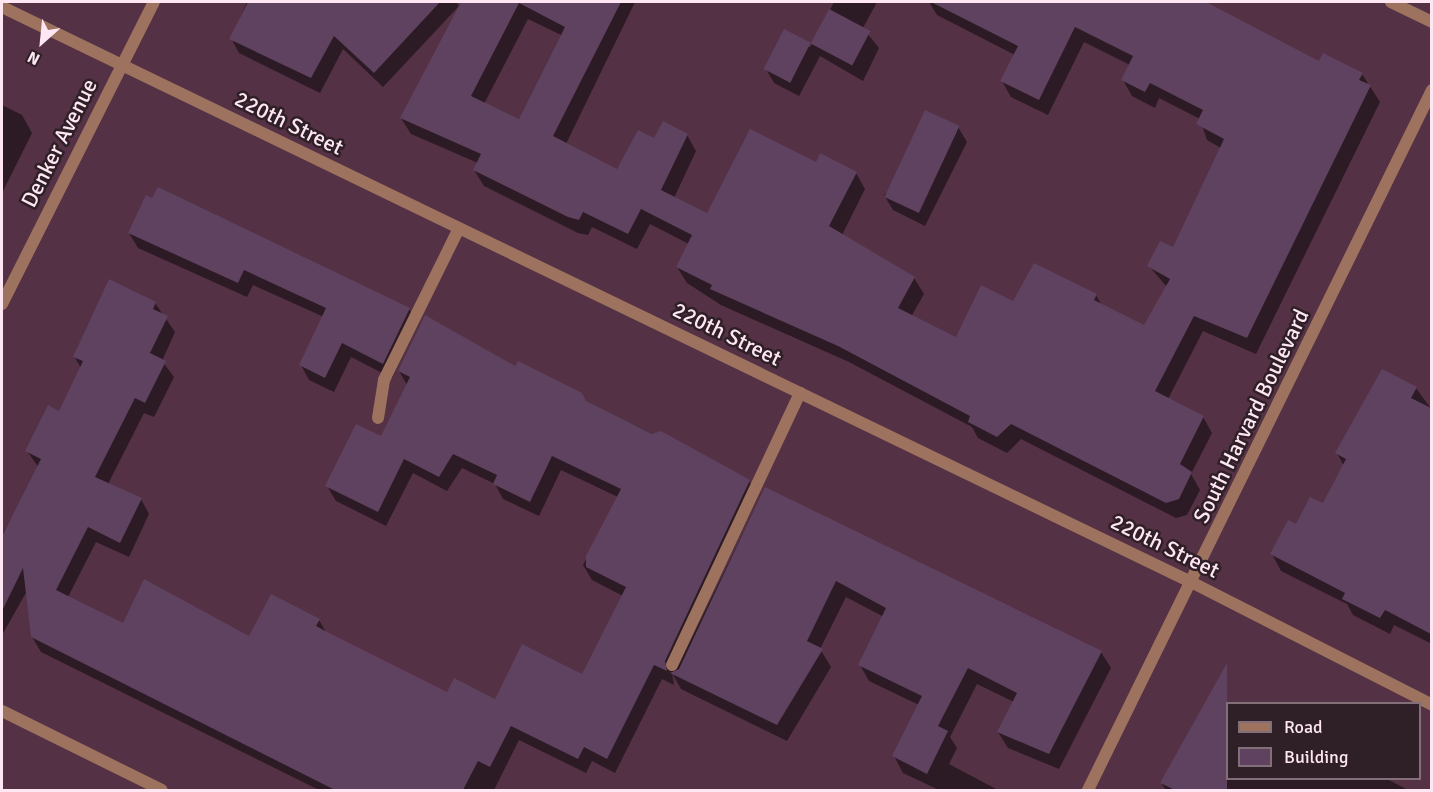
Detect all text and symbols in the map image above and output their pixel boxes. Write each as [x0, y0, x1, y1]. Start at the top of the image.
north arrow [12, 12, 72, 72]
text: N [24, 47, 43, 69]
street label: Denker Avenue [15, 74, 103, 212]
street label: 220th Street [230, 85, 348, 161]
street label: 220th Street [668, 296, 786, 372]
street label: South Harvard Boulevard [1188, 305, 1314, 527]
street label: 220th Street [1106, 508, 1224, 584]
legend [1226, 702, 1421, 780]
text: Road [1284, 716, 1323, 738]
text: Building [1284, 746, 1348, 768]

